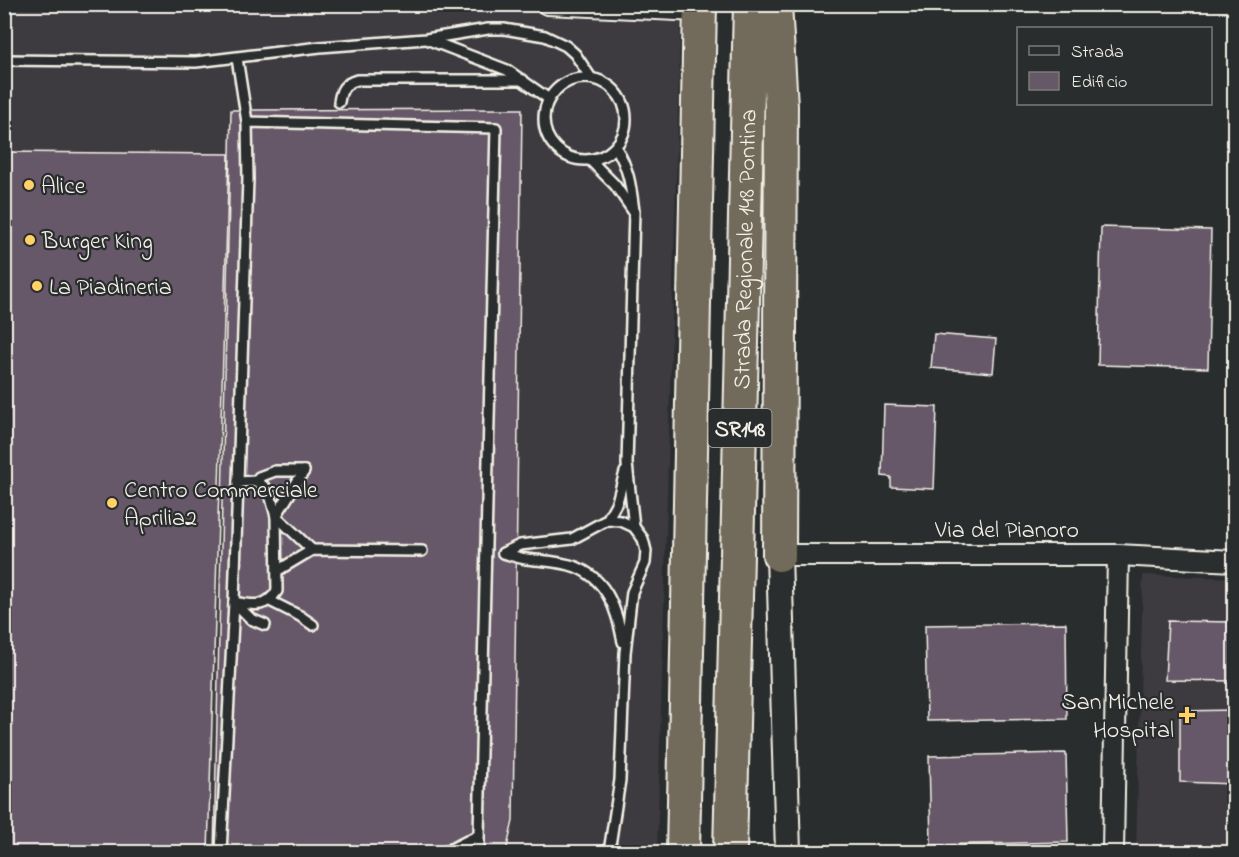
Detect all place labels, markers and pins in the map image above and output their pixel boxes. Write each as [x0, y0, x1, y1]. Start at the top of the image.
place label: Alice [41, 170, 86, 205]
marker: Alice [22, 178, 36, 192]
place label: Burger King [41, 225, 153, 260]
marker: Burger King [23, 233, 37, 247]
place label: La Piadineria [49, 271, 172, 306]
marker: La Piadineria [30, 279, 44, 293]
place label: Centro Commerciale Aprilia2 [124, 474, 318, 537]
marker: Centro Commerciale Aprilia2 [105, 496, 119, 510]
place label: San Michele Hospital [1061, 686, 1174, 749]
marker: San Michele Hospital [1178, 706, 1196, 724]

